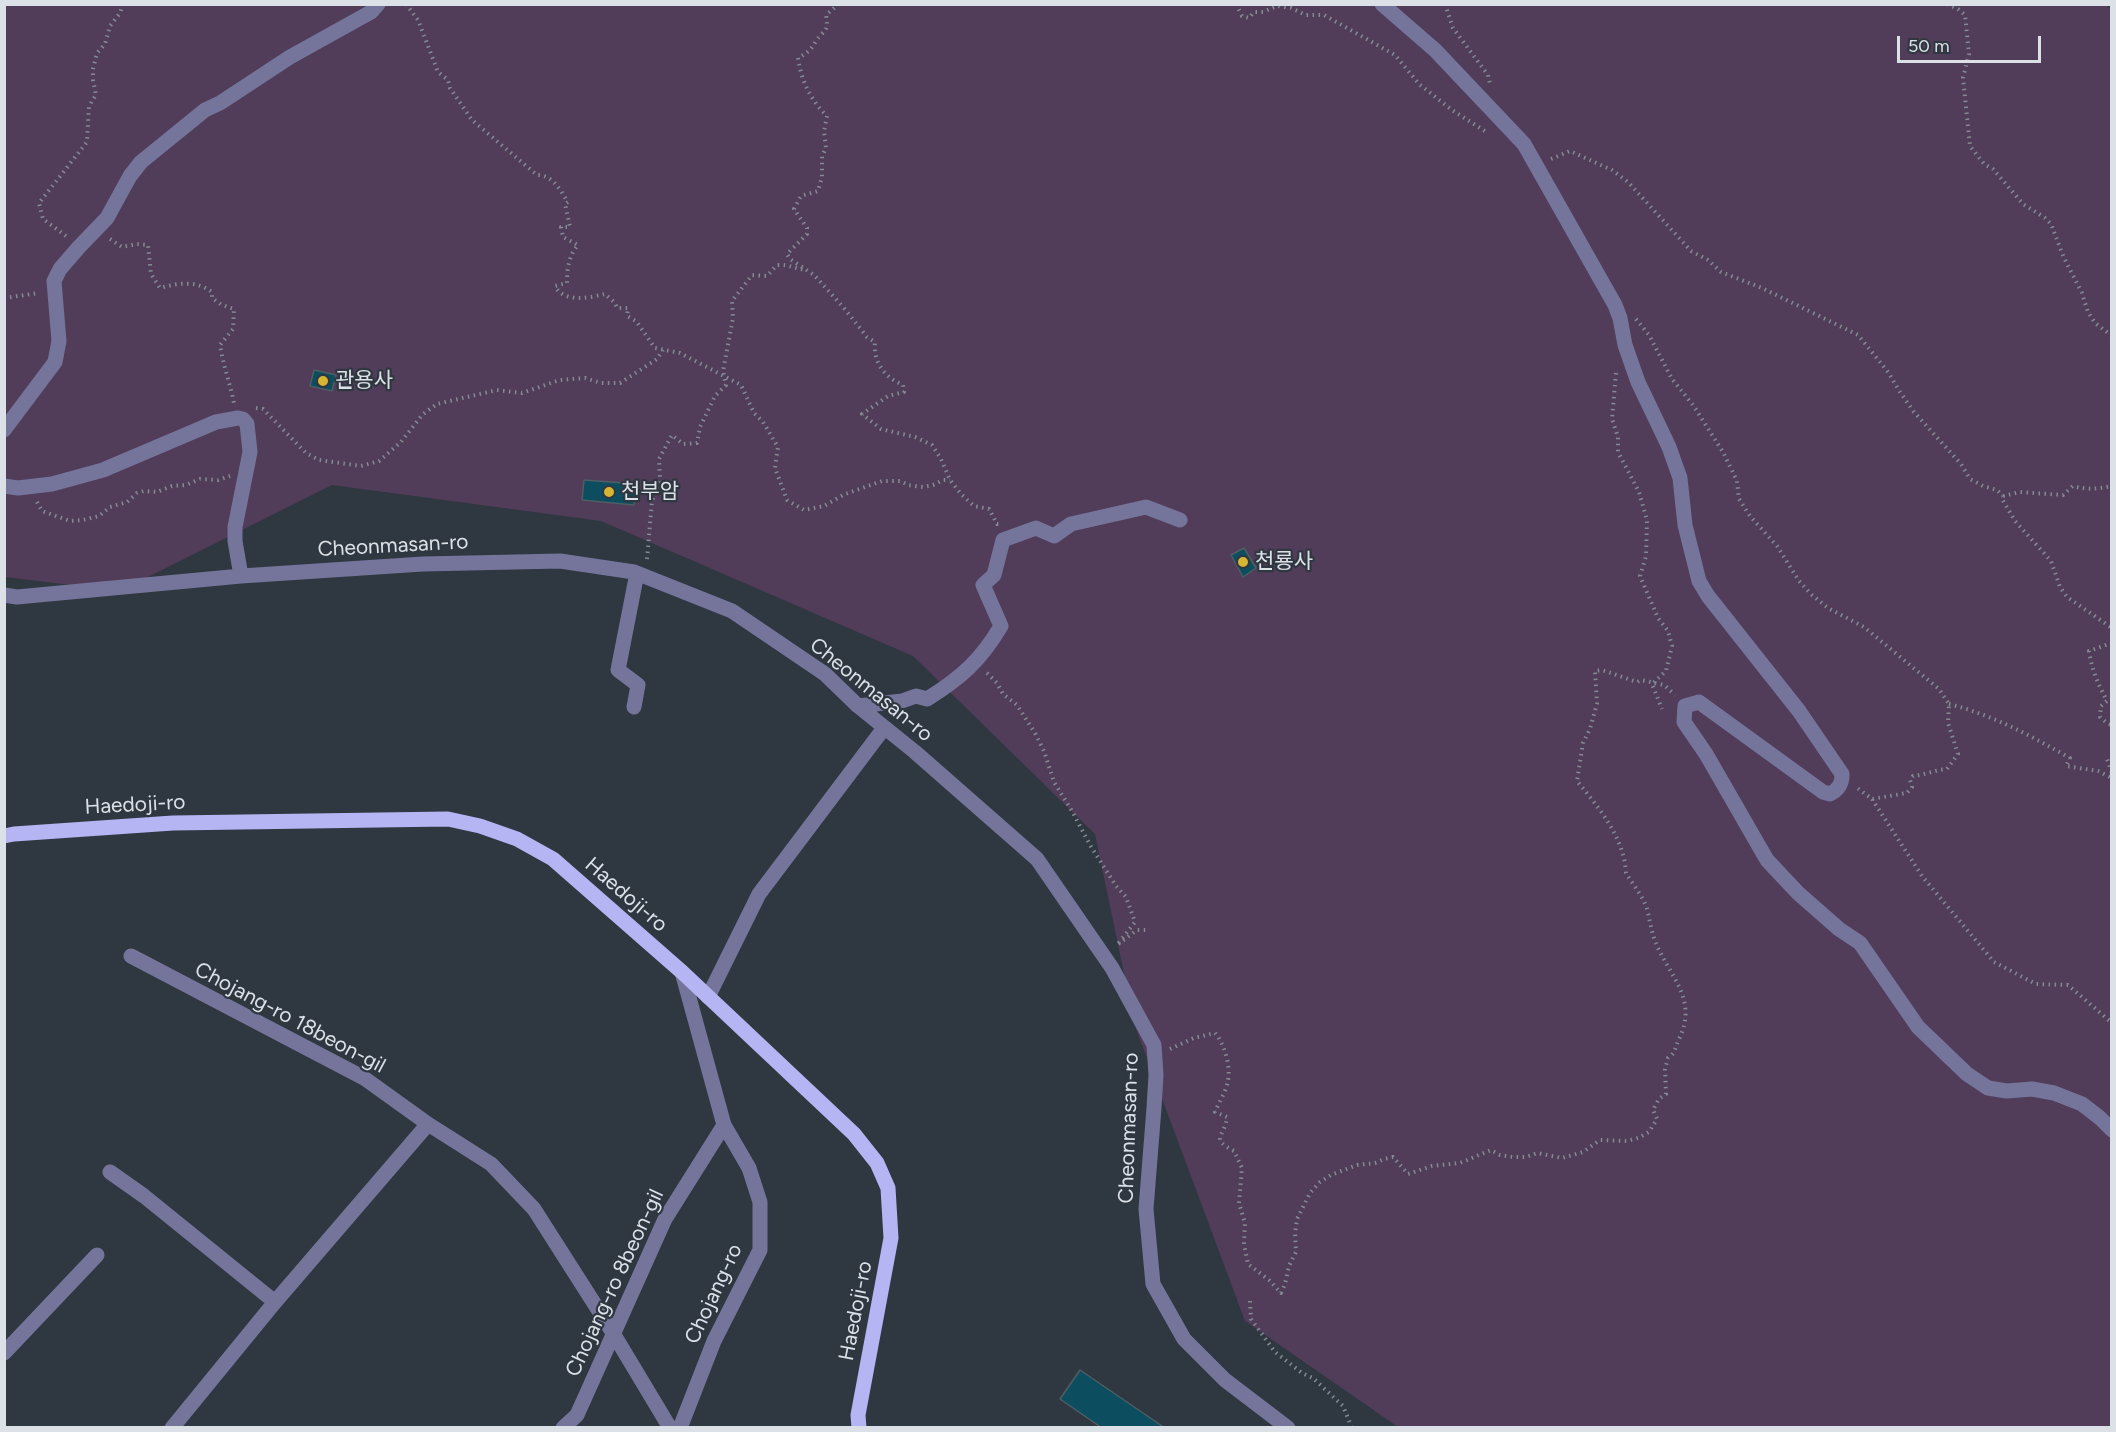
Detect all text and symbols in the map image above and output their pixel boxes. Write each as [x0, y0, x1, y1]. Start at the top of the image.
scale bar [1900, 24, 2044, 62]
text: 50 m [1908, 35, 1950, 57]
place label: 관용사 [335, 368, 393, 394]
marker: 관용사 [316, 374, 330, 388]
place label: 천부암 [621, 479, 679, 505]
marker: 천부암 [602, 485, 616, 499]
street label: Cheonmasan-ro [317, 529, 469, 563]
place label: 천룡사 [1255, 549, 1313, 575]
marker: 천룡사 [1236, 555, 1250, 569]
street label: Cheonmasan-ro [804, 633, 938, 747]
street label: Haedoji-ro [84, 790, 186, 820]
street label: Haedoji-ro [580, 852, 672, 938]
street label: Chojang-ro 18beon-gil [190, 957, 390, 1079]
street label: Cheonmasan-ro [1114, 1052, 1144, 1204]
street label: Chojang-ro 8beon-gil [561, 1185, 669, 1381]
street label: Chojang-ro [680, 1240, 748, 1348]
street label: Haedoji-ro [834, 1259, 878, 1363]

